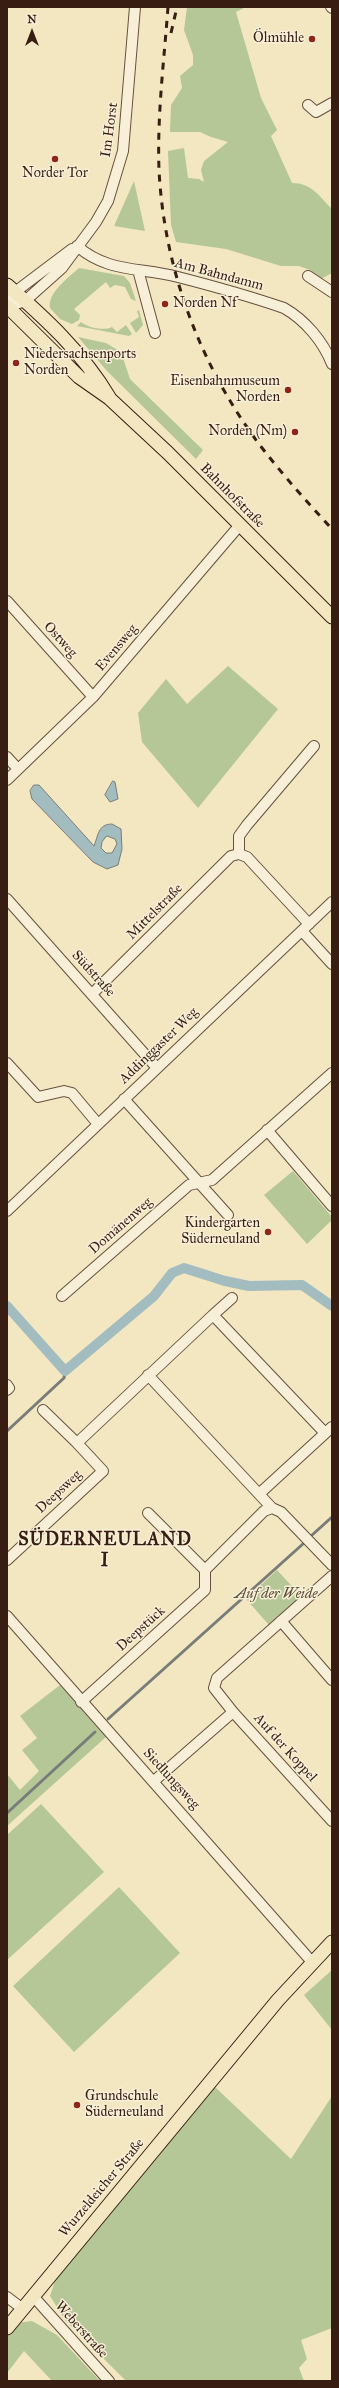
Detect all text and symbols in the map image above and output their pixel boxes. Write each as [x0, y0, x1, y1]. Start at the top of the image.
north arrow [12, 12, 52, 52]
text: N [27, 13, 37, 26]
place label: Ölmühle [253, 31, 304, 47]
marker: Ölmühle [307, 34, 317, 44]
street label: Im Horst [98, 102, 122, 158]
marker: Norder Tor [50, 154, 60, 164]
place label: Norder Tor [22, 166, 88, 182]
street label: Am Bahndamm [173, 255, 265, 295]
place label: Norden Nf [173, 296, 237, 312]
marker: Norden Nf [160, 299, 170, 309]
place label: Niedersachsenports Norden [24, 347, 136, 380]
marker: Niedersachsenports Norden [11, 358, 21, 368]
place label: Eisenbahnmuseum Norden [170, 374, 280, 406]
marker: Eisenbahnmuseum Norden [283, 385, 293, 395]
place label: Norden (Nm) [208, 424, 287, 440]
marker: Norden (Nm) [290, 427, 300, 437]
street label: Bahnhofstraße [196, 460, 268, 532]
street label: Ostweg [40, 619, 80, 661]
street label: Evensweg [93, 621, 141, 675]
street label: Mittelstraße [124, 881, 186, 943]
street label: Südstraße [68, 947, 118, 1001]
street label: Addinggaster Weg [116, 1004, 202, 1088]
street label: Domänenweg [86, 1194, 156, 1258]
place label: Kindergarten Süderneuland [181, 1216, 260, 1248]
marker: Kindergarten Süderneuland [263, 1227, 273, 1237]
street label: Deepsweg [33, 1467, 85, 1517]
district label: SÜDERNEULAND I [18, 1530, 192, 1572]
park label: Auf der Weide [235, 1587, 317, 1603]
street label: Deepstück [113, 1603, 169, 1655]
street label: Auf der Koppel [250, 1710, 320, 1786]
street label: Siedlungsweg [139, 1745, 203, 1813]
place label: Grundschule Süderneuland [85, 2089, 164, 2122]
marker: Grundschule Süderneuland [72, 2100, 82, 2110]
street label: Wurzeldeicher Straße [56, 2135, 148, 2241]
street label: Weberstraße [51, 2298, 111, 2362]

